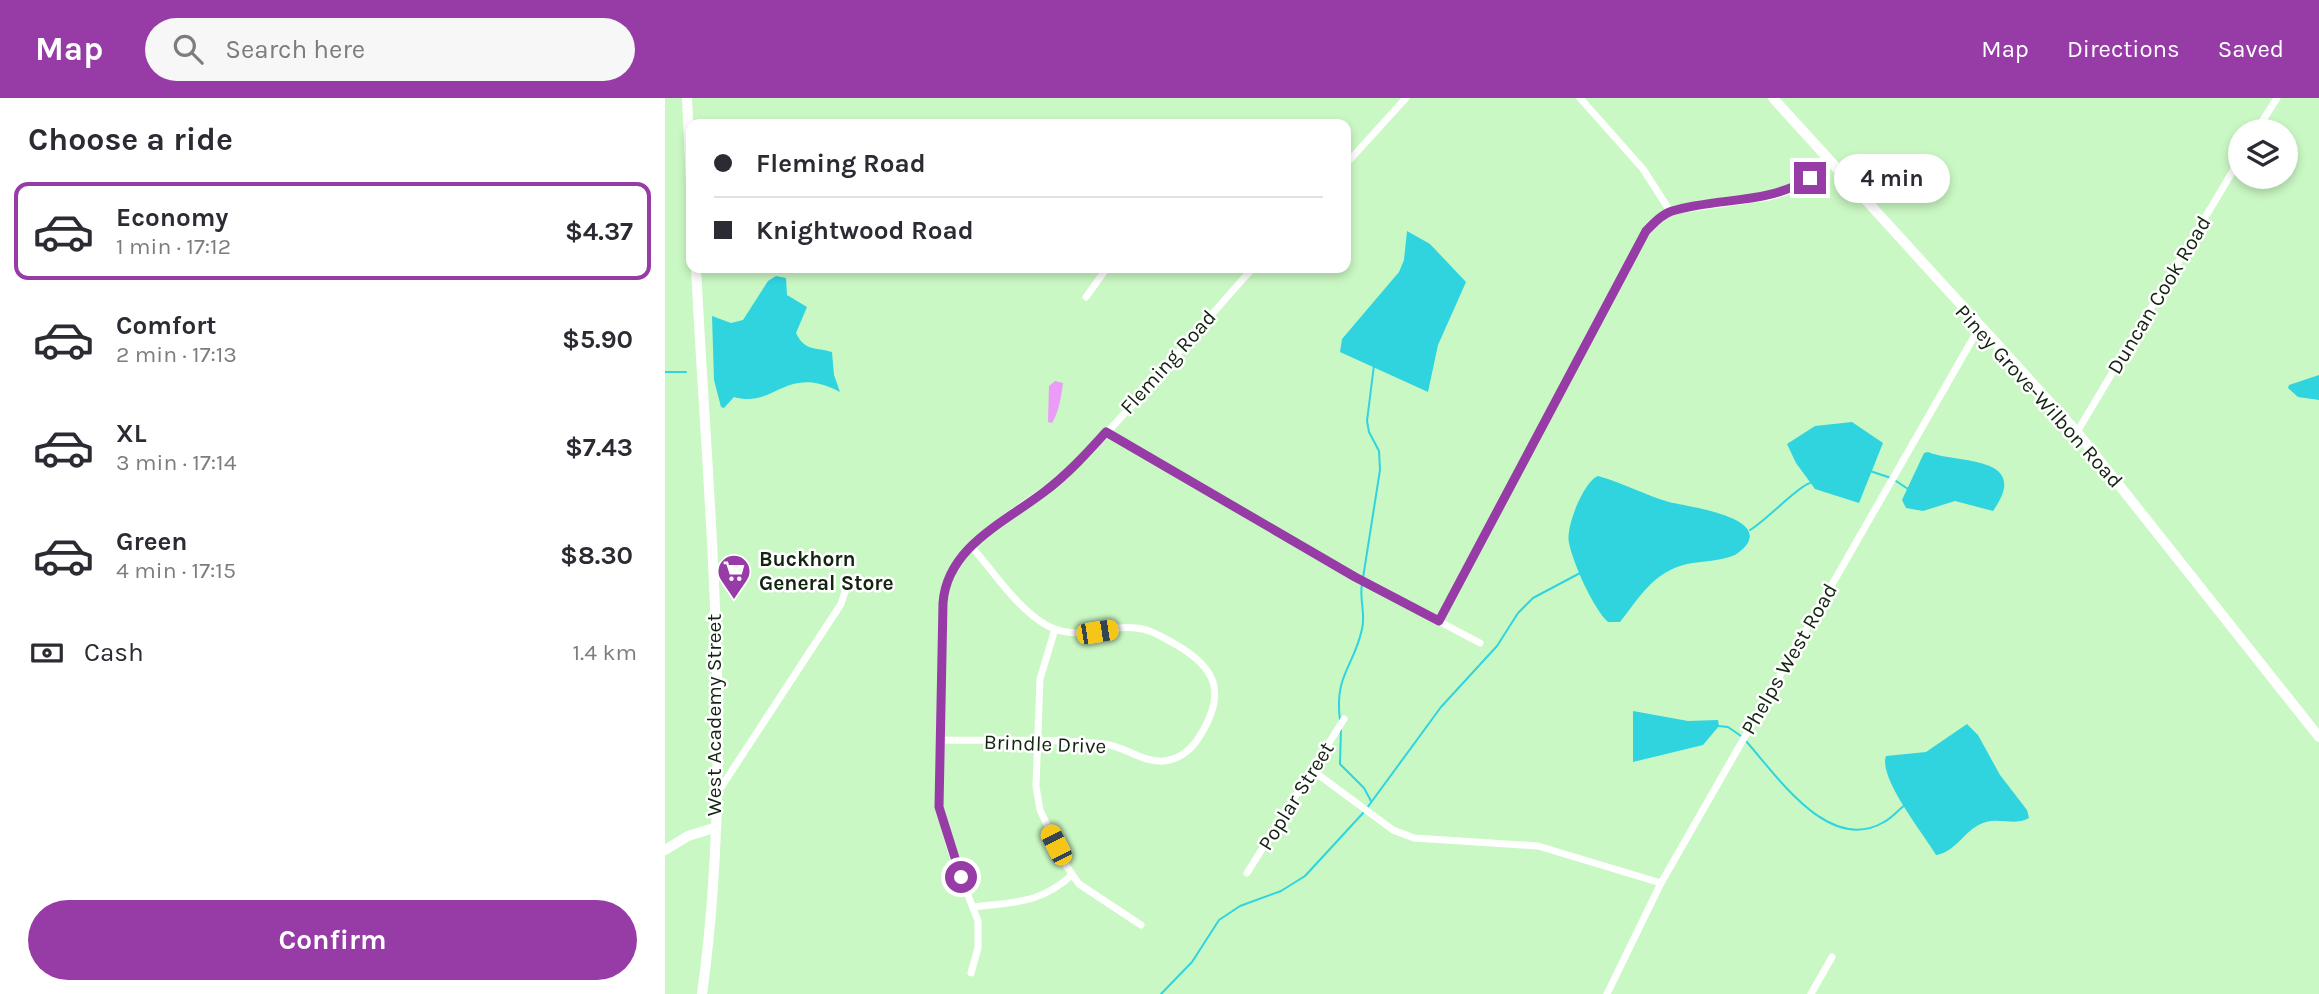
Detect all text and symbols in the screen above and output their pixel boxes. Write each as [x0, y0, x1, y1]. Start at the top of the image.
search box [145, 18, 635, 81]
text: Map [35, 30, 103, 68]
icon: search [169, 30, 207, 68]
text: Search here [225, 34, 365, 65]
text: Map [1981, 35, 2029, 63]
text: Directions [2067, 35, 2180, 63]
text: Saved [2218, 35, 2284, 63]
map controls [2228, 119, 2298, 189]
button: layers [2228, 119, 2298, 189]
text: Choose a ride [28, 121, 233, 158]
text: Fleming Road [756, 148, 926, 179]
callout: 4 min [1835, 154, 1950, 202]
route end [1794, 162, 1826, 194]
text: 4 min [1860, 165, 1924, 192]
icon: car [32, 200, 95, 263]
text: Economy [116, 202, 228, 233]
street label: Duncan Cook Road [2102, 212, 2216, 378]
text: Knightwood Road [756, 215, 974, 246]
text: $4.37 [565, 216, 633, 247]
text: 1 min · 17:12 [116, 233, 231, 260]
street label: Piney Grove-Wilbon Road [1950, 299, 2128, 493]
street label: Fleming Road [1115, 305, 1221, 419]
icon: car [32, 308, 95, 371]
text: Comfort [116, 310, 217, 341]
text: $5.90 [562, 324, 633, 355]
text: 2 min · 17:13 [116, 341, 237, 368]
icon: car [32, 416, 95, 479]
text: XL [116, 418, 147, 449]
text: $7.43 [565, 432, 633, 463]
text: 3 min · 17:14 [116, 449, 236, 476]
icon: car [32, 524, 95, 587]
text: Green [116, 526, 188, 557]
text: $8.30 [560, 540, 633, 571]
place label: Buckhorn General Store [759, 547, 894, 595]
supermarket icon: Buckhorn General Store [715, 552, 753, 601]
text: 4 min · 17:15 [116, 557, 236, 584]
street label: Phelps West Road [1736, 579, 1842, 739]
street label: West Academy Street [702, 614, 726, 816]
car [1075, 618, 1120, 646]
icon: cash [28, 634, 66, 672]
text: Cash [84, 637, 144, 668]
text: 1.4 km [573, 639, 637, 666]
street label: Brindle Drive [983, 730, 1107, 758]
street label: Poplar Street [1253, 737, 1339, 855]
car [1038, 822, 1075, 868]
route start [945, 861, 977, 893]
button: Confirm [28, 900, 637, 980]

